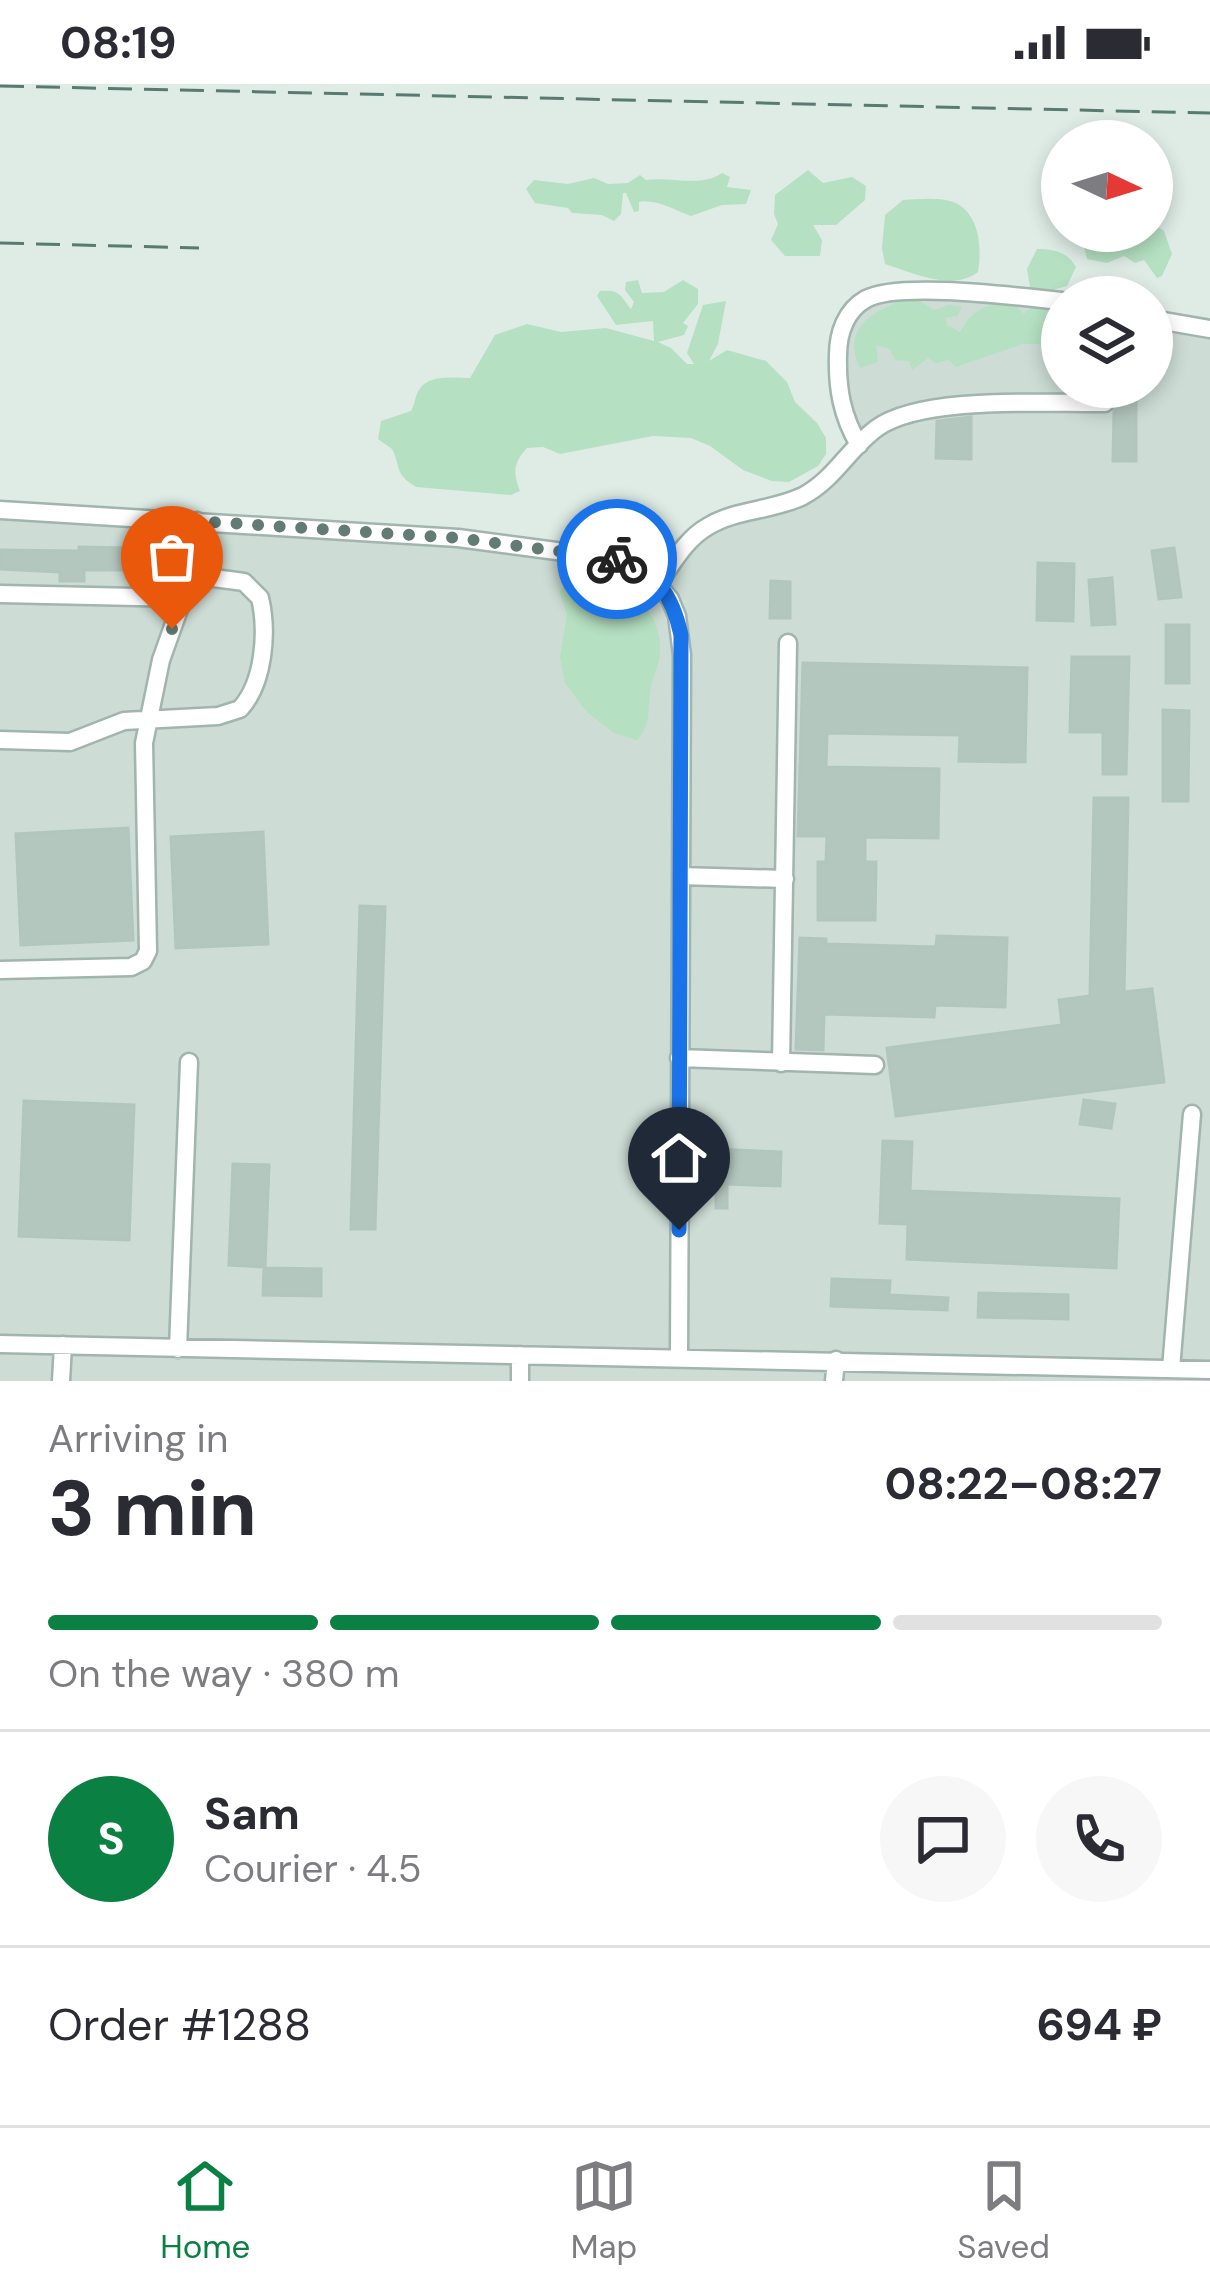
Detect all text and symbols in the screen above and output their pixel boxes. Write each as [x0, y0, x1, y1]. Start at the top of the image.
text: 08:19 [60, 13, 177, 72]
north arrow [1041, 120, 1173, 252]
map controls [1041, 120, 1173, 408]
button: layers [1041, 276, 1173, 408]
courier [557, 499, 677, 619]
pin [121, 506, 223, 629]
icon: bag [139, 524, 205, 590]
icon: bike [584, 526, 650, 592]
pin [628, 1107, 730, 1230]
icon: home [646, 1125, 712, 1191]
text: Arriving in [48, 1413, 228, 1464]
text: 08:22–08:27 [885, 1454, 1162, 1513]
text: 3 min [48, 1458, 257, 1559]
text: On the way · 380 m [48, 1648, 400, 1699]
button: chat [880, 1776, 1006, 1902]
button: phone [1036, 1776, 1162, 1902]
text: Sam [204, 1784, 300, 1843]
text: S [97, 1809, 125, 1868]
text: Courier · 4.5 [204, 1843, 421, 1894]
text: Order #1288 [48, 1995, 311, 2054]
text: 694 ₽ [1037, 1995, 1162, 2054]
tab: Home [160, 2153, 250, 2268]
tab: Map [571, 2153, 637, 2268]
tab: Saved [957, 2153, 1050, 2268]

